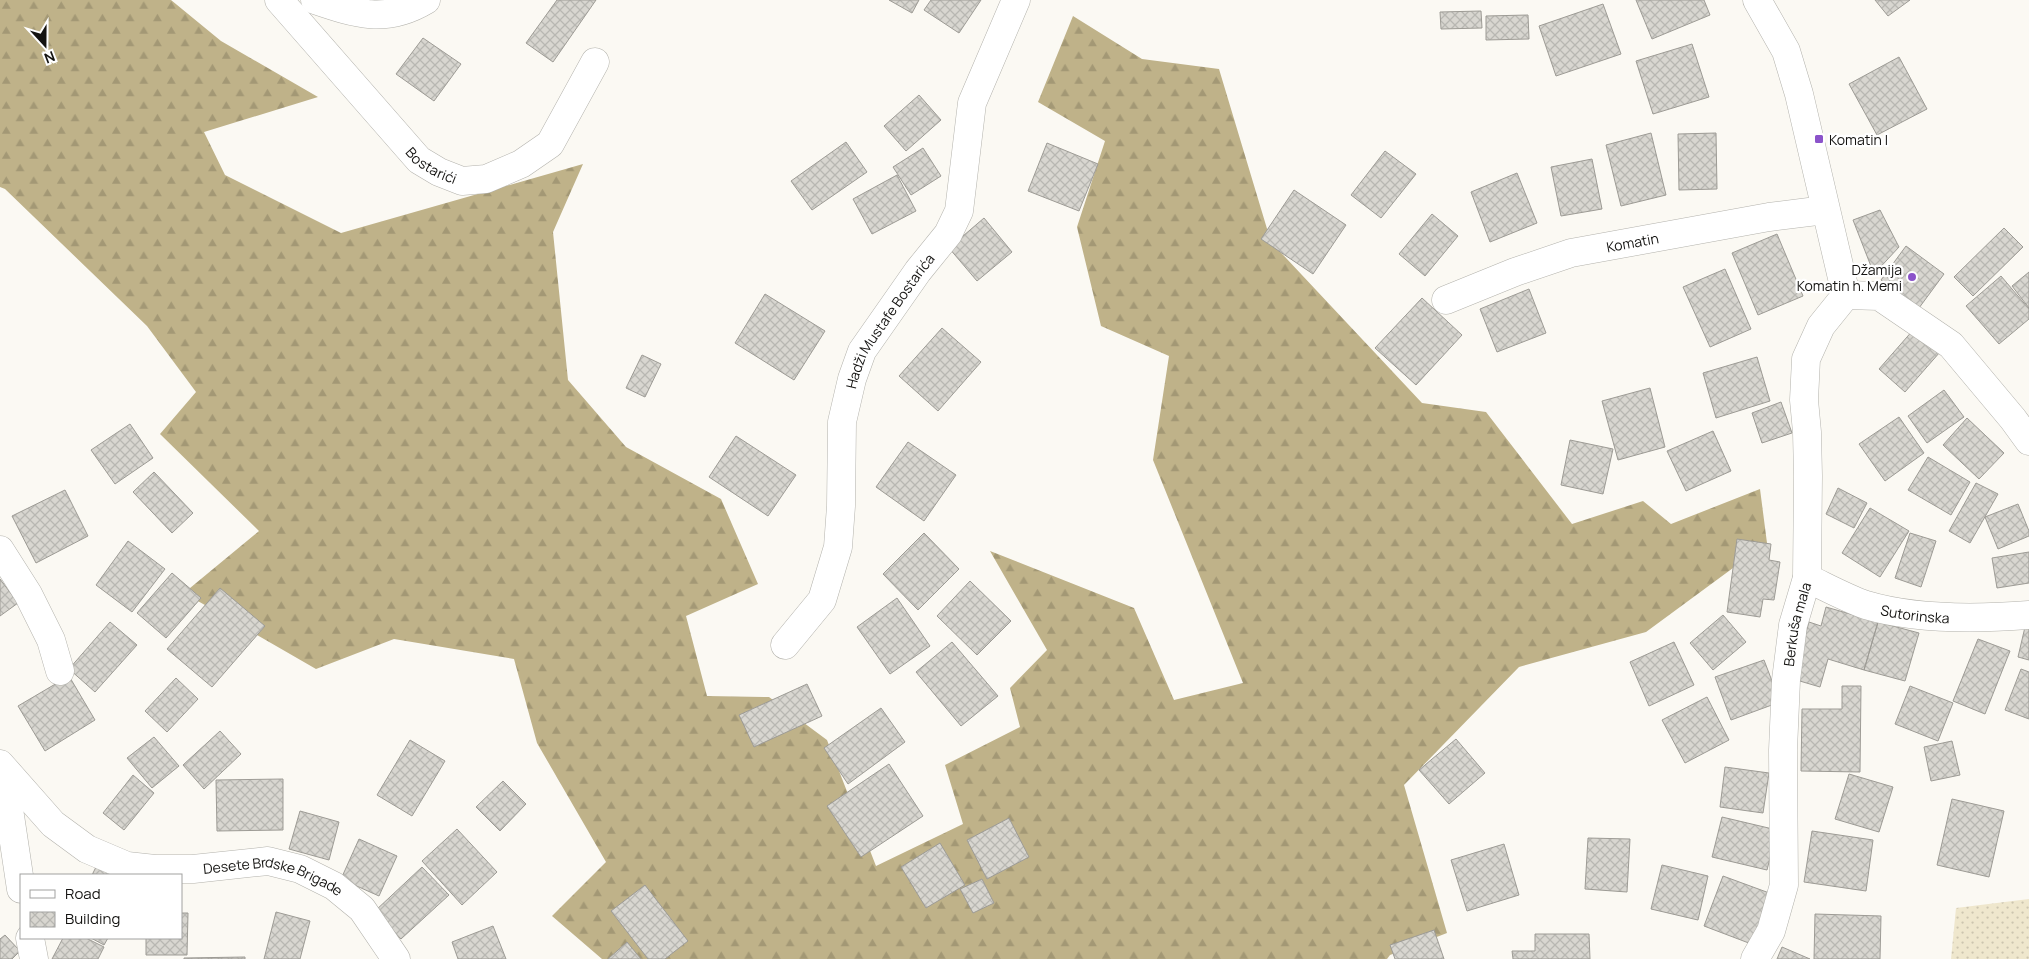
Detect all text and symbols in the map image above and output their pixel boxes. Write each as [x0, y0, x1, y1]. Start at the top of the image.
north arrow [20, 20, 70, 70]
text: N [42, 47, 58, 68]
place label: Komatin I [1829, 130, 1888, 149]
marker: Komatin I [1813, 133, 1825, 145]
street label: Bostarići [402, 142, 460, 188]
street label: Komatin [1605, 228, 1660, 256]
street label: Hadži Mustafe Bostarića [841, 249, 938, 390]
place label: Džamija Komatin h. Memi [1797, 260, 1902, 295]
marker: Džamija Komatin h. Memi [1906, 271, 1918, 283]
street label: Berkuša mala [1778, 580, 1815, 667]
street label: Sutorinska [1879, 600, 1950, 627]
street label: Desete Brdske Brigade [202, 851, 348, 899]
legend [20, 874, 182, 939]
text: Road [65, 883, 101, 904]
text: Building [65, 908, 120, 929]

